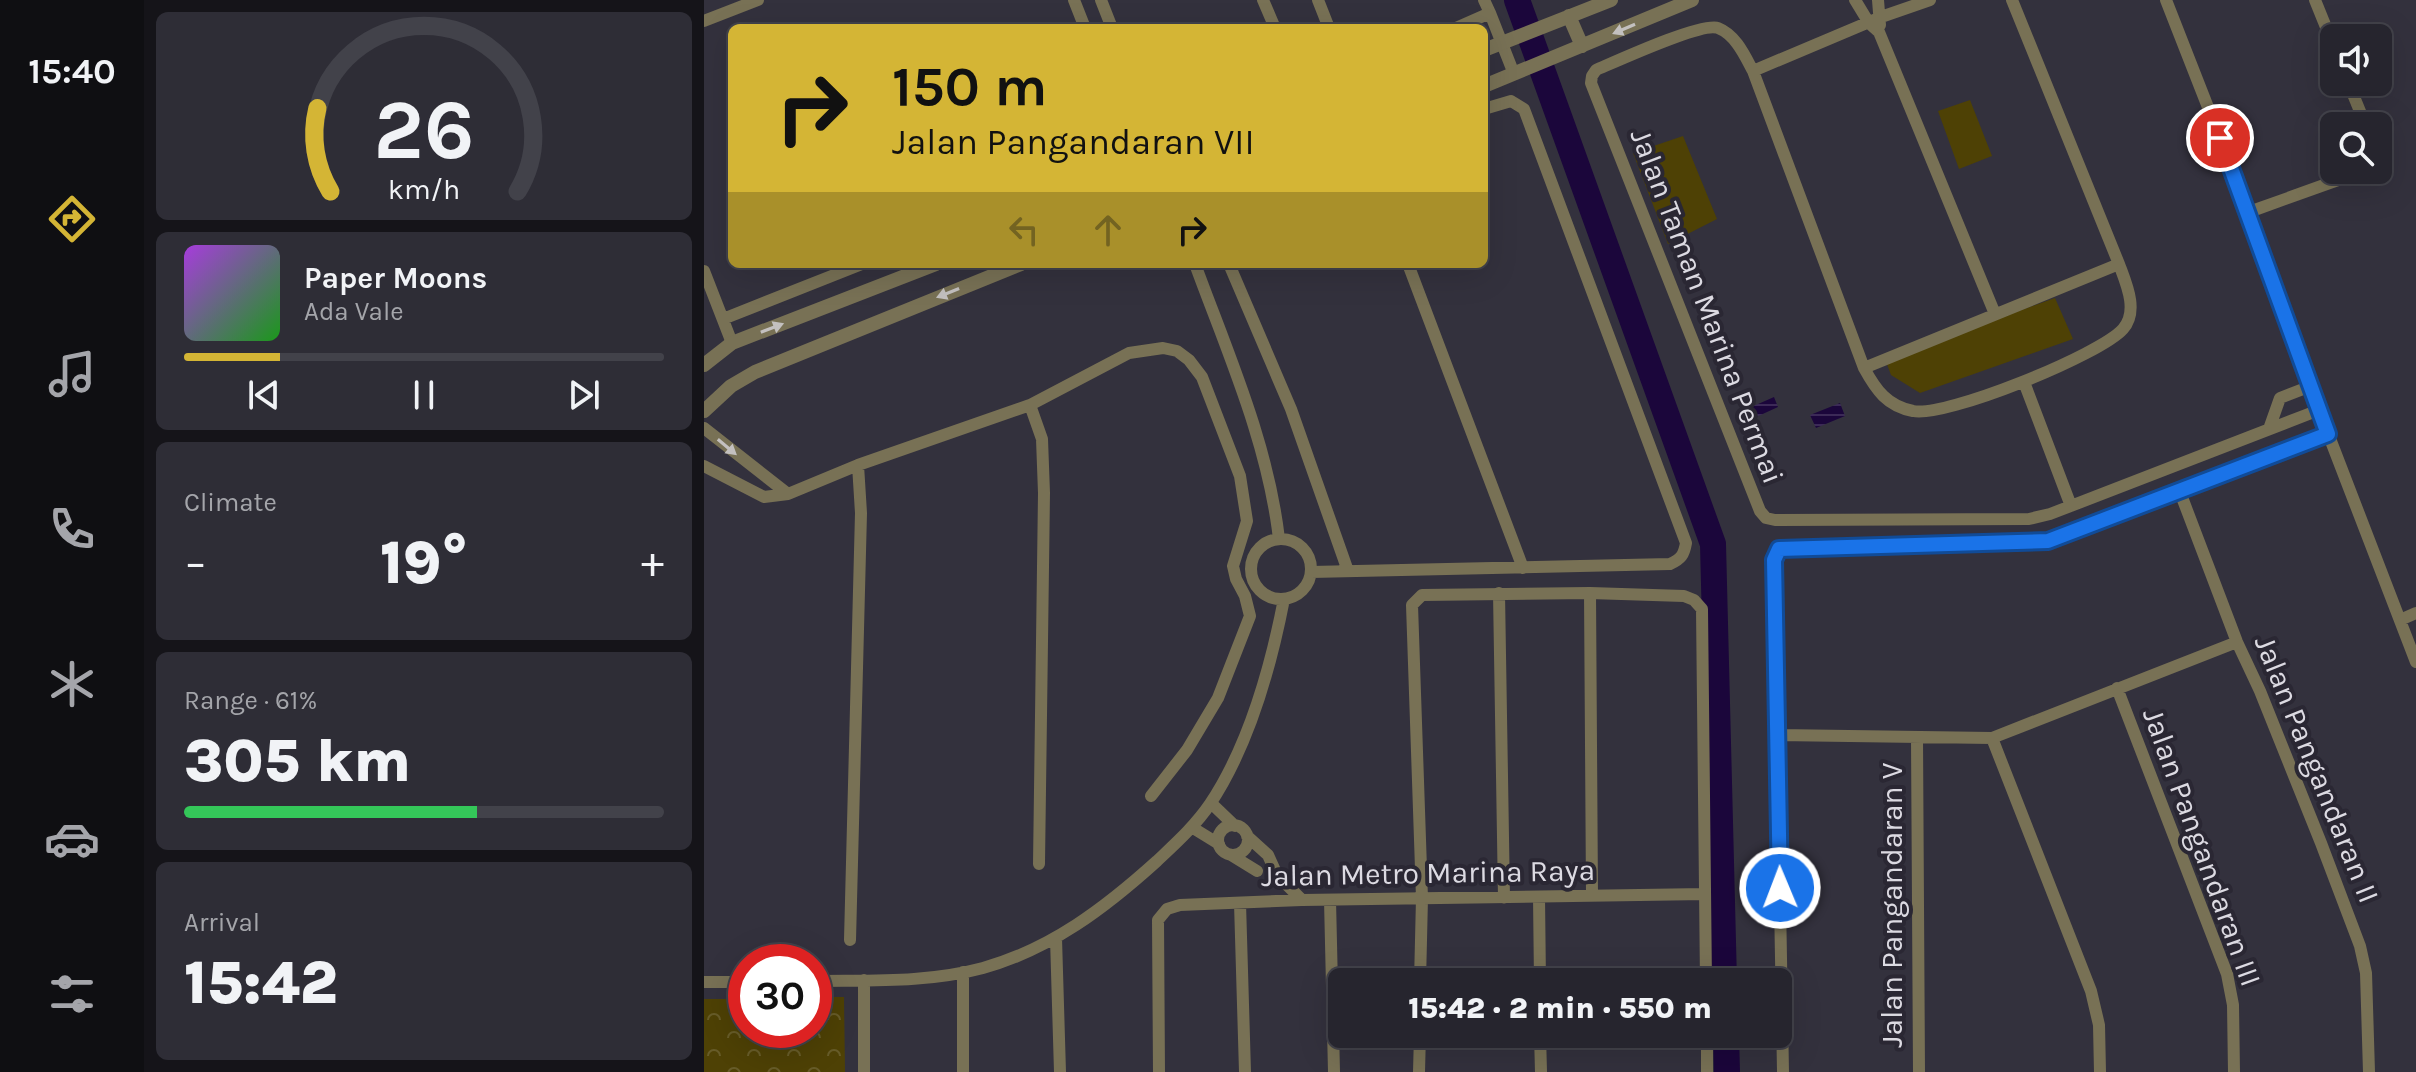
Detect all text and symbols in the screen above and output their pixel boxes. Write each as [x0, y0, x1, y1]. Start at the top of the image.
one-way arrow [1612, 22, 1636, 35]
map controls [2320, 24, 2392, 184]
button: sound [2320, 24, 2392, 96]
text: 15:40 [28, 50, 116, 92]
text: 150 m [892, 54, 1047, 119]
icon: right [760, 56, 864, 160]
text: 26 [374, 82, 474, 179]
pin [2186, 104, 2254, 172]
button: search [2320, 112, 2392, 184]
icon: arrive [2198, 116, 2242, 160]
text: Jalan Pangandaran VII [892, 121, 1255, 163]
street label: Jalan Taman Marina Permai [1623, 123, 1791, 489]
text: km/h [388, 173, 460, 206]
icon: directions [44, 191, 100, 247]
icon: left [1002, 208, 1046, 252]
icon: ahead [1086, 208, 1130, 252]
icon: right [1170, 208, 1214, 252]
text: Paper Moons [304, 260, 487, 296]
one-way arrow [936, 286, 960, 299]
text: Ada Vale [304, 296, 404, 327]
one-way arrow [760, 321, 784, 334]
icon: music [44, 346, 100, 402]
icon: previous [242, 373, 286, 417]
icon: pause [402, 373, 446, 417]
icon: next [562, 373, 606, 417]
one-way arrow [716, 438, 736, 455]
text: Climate [184, 487, 277, 518]
icon: phone [44, 501, 100, 557]
text: 19° [380, 528, 468, 598]
text: − [184, 537, 207, 588]
text: + [641, 537, 664, 588]
street label: Jalan Pangandaran II [2247, 630, 2387, 908]
icon: climate [44, 656, 100, 712]
text: Range · 61% [184, 685, 317, 716]
street label: Jalan Pangandaran III [2135, 703, 2269, 991]
text: 305 km [184, 726, 411, 796]
street label: Jalan Pangandaran V [1874, 762, 1910, 1048]
icon: car [44, 811, 100, 867]
position arrow [1738, 846, 1822, 930]
street label: Jalan Metro Marina Raya [1261, 852, 1595, 894]
text: Arrival [184, 907, 260, 938]
speed limit sign: 30 [728, 944, 832, 1048]
text: 15:42 [184, 948, 338, 1018]
icon: filters [44, 966, 100, 1022]
text: 15:42 · 2 min · 550 m [1408, 990, 1712, 1026]

